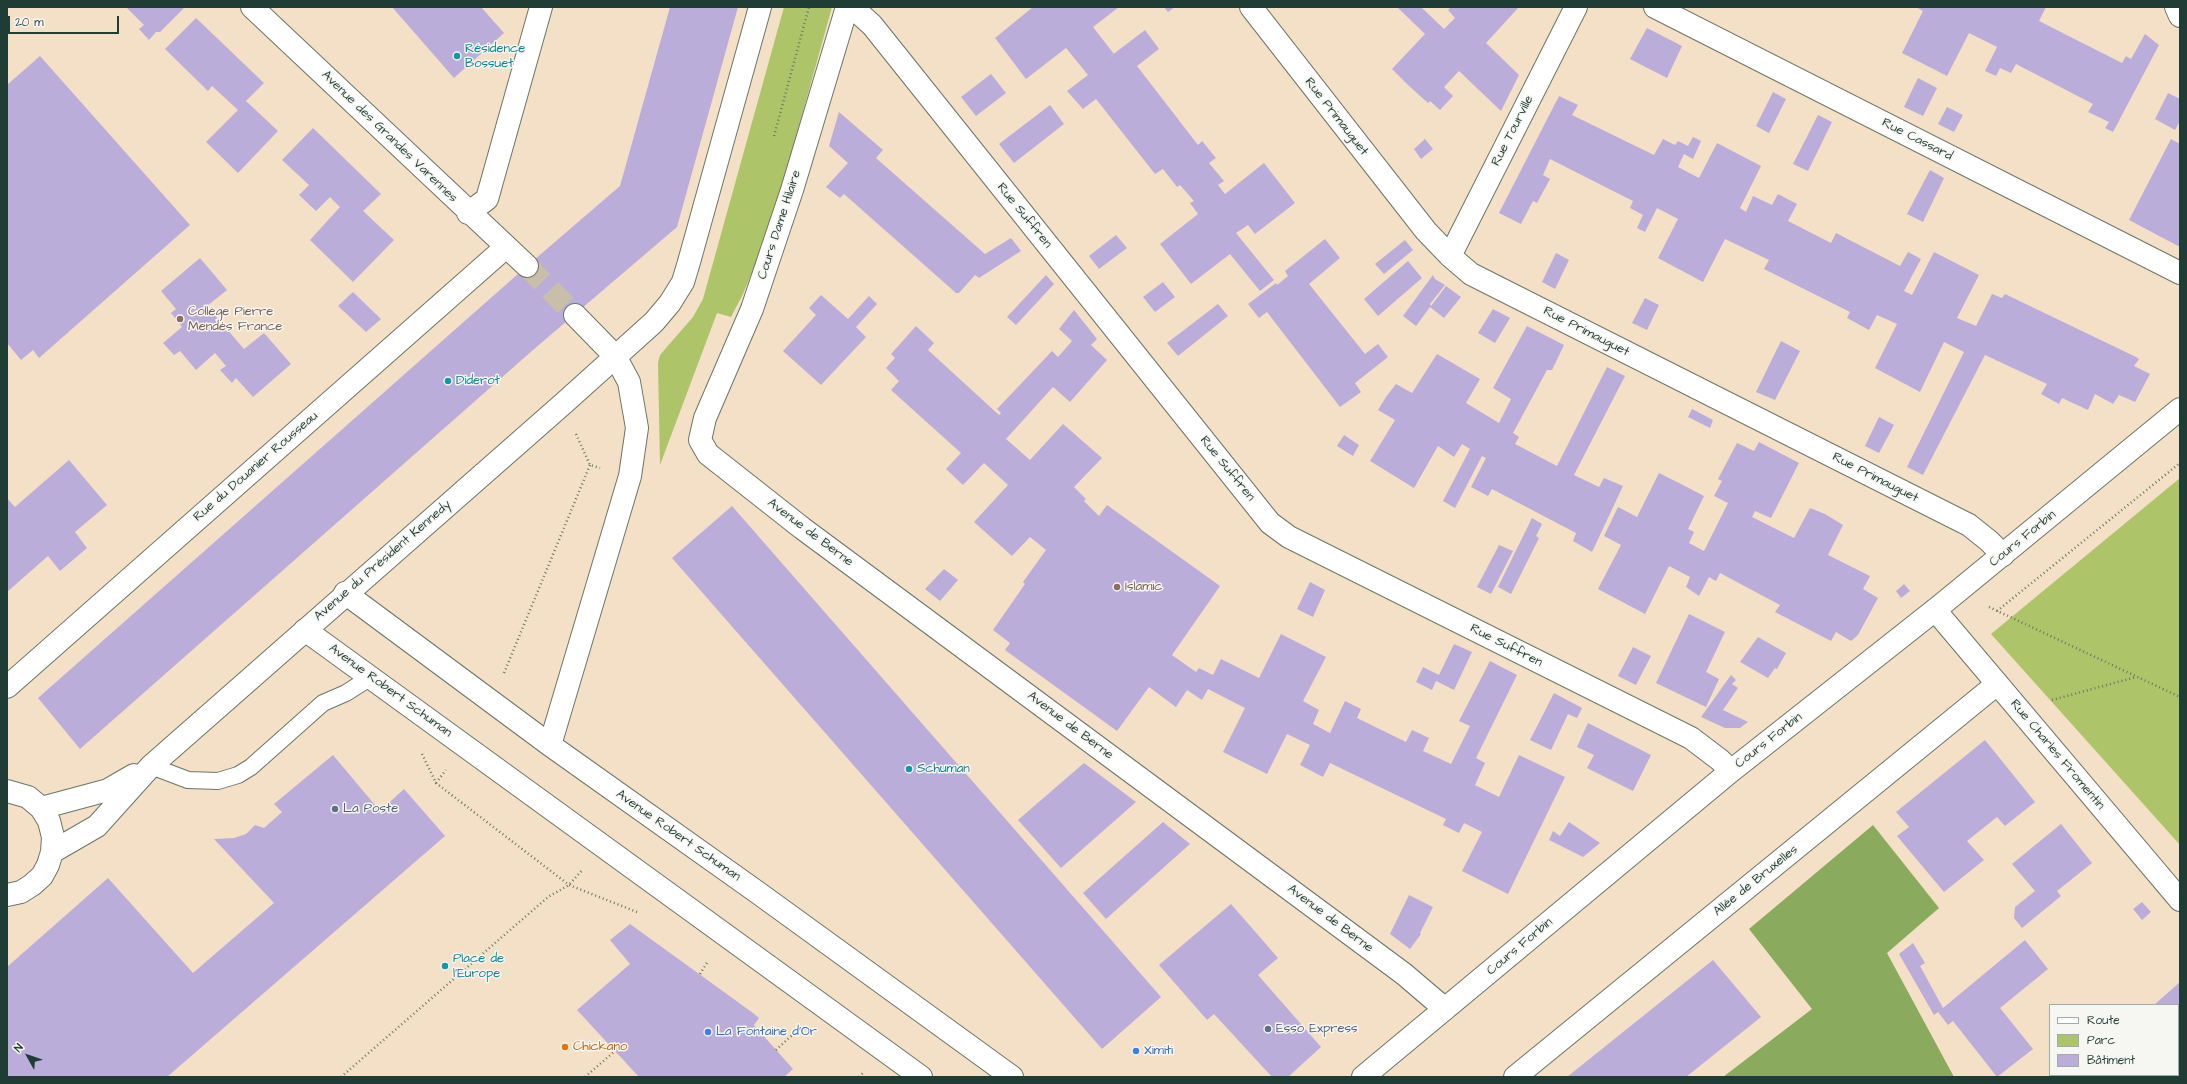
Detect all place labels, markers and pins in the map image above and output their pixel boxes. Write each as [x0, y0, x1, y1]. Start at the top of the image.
place label: Résidence Bossuet [465, 41, 525, 72]
marker: Résidence Bossuet [452, 51, 462, 61]
place label: Collège Pierre Mendès France [188, 304, 282, 335]
marker: Collège Pierre Mendès France [175, 314, 185, 324]
place label: Diderot [456, 373, 500, 389]
marker: Diderot [443, 376, 453, 386]
place label: Islamic [1125, 579, 1162, 595]
marker: Islamic [1112, 582, 1122, 592]
place label: Schuman [917, 761, 970, 777]
marker: Schuman [904, 764, 914, 774]
place label: La Poste [343, 801, 398, 817]
marker: La Poste [330, 804, 340, 814]
place label: Place de l'Europe [453, 951, 504, 982]
marker: Place de l'Europe [440, 961, 450, 971]
place label: Esso Express [1276, 1021, 1358, 1037]
place label: La Fontaine d'Or [716, 1024, 817, 1040]
marker: Esso Express [1263, 1024, 1273, 1034]
marker: La Fontaine d'Or [703, 1027, 713, 1037]
place label: Chickano [573, 1039, 627, 1055]
marker: Chickano [560, 1042, 570, 1052]
place label: Ximiti [1144, 1043, 1173, 1059]
marker: Ximiti [1131, 1046, 1141, 1056]

